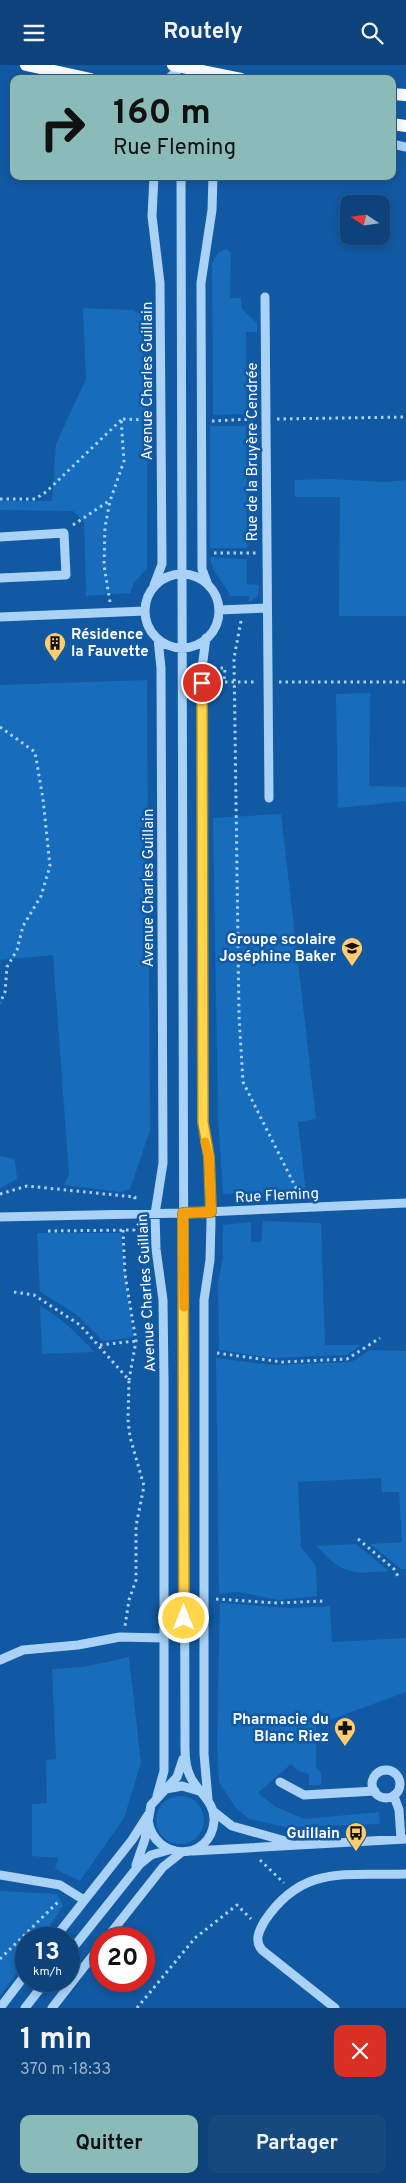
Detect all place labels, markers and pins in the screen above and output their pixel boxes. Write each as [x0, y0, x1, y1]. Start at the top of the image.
place label: Résidence la Fauvette [71, 626, 149, 662]
building icon: Résidence la Fauvette [43, 631, 67, 662]
pin [181, 662, 223, 704]
place label: Groupe scolaire Joséphine Baker [219, 931, 337, 967]
school or university icon: Groupe scolaire Joséphine Baker [340, 936, 364, 967]
place label: Pharmacie du Blanc Riez [232, 1711, 329, 1747]
pharmacy icon: Pharmacie du Blanc Riez [333, 1716, 357, 1747]
bus stop icon: Guillain [344, 1821, 368, 1852]
place label: Guillain [286, 1825, 340, 1844]

